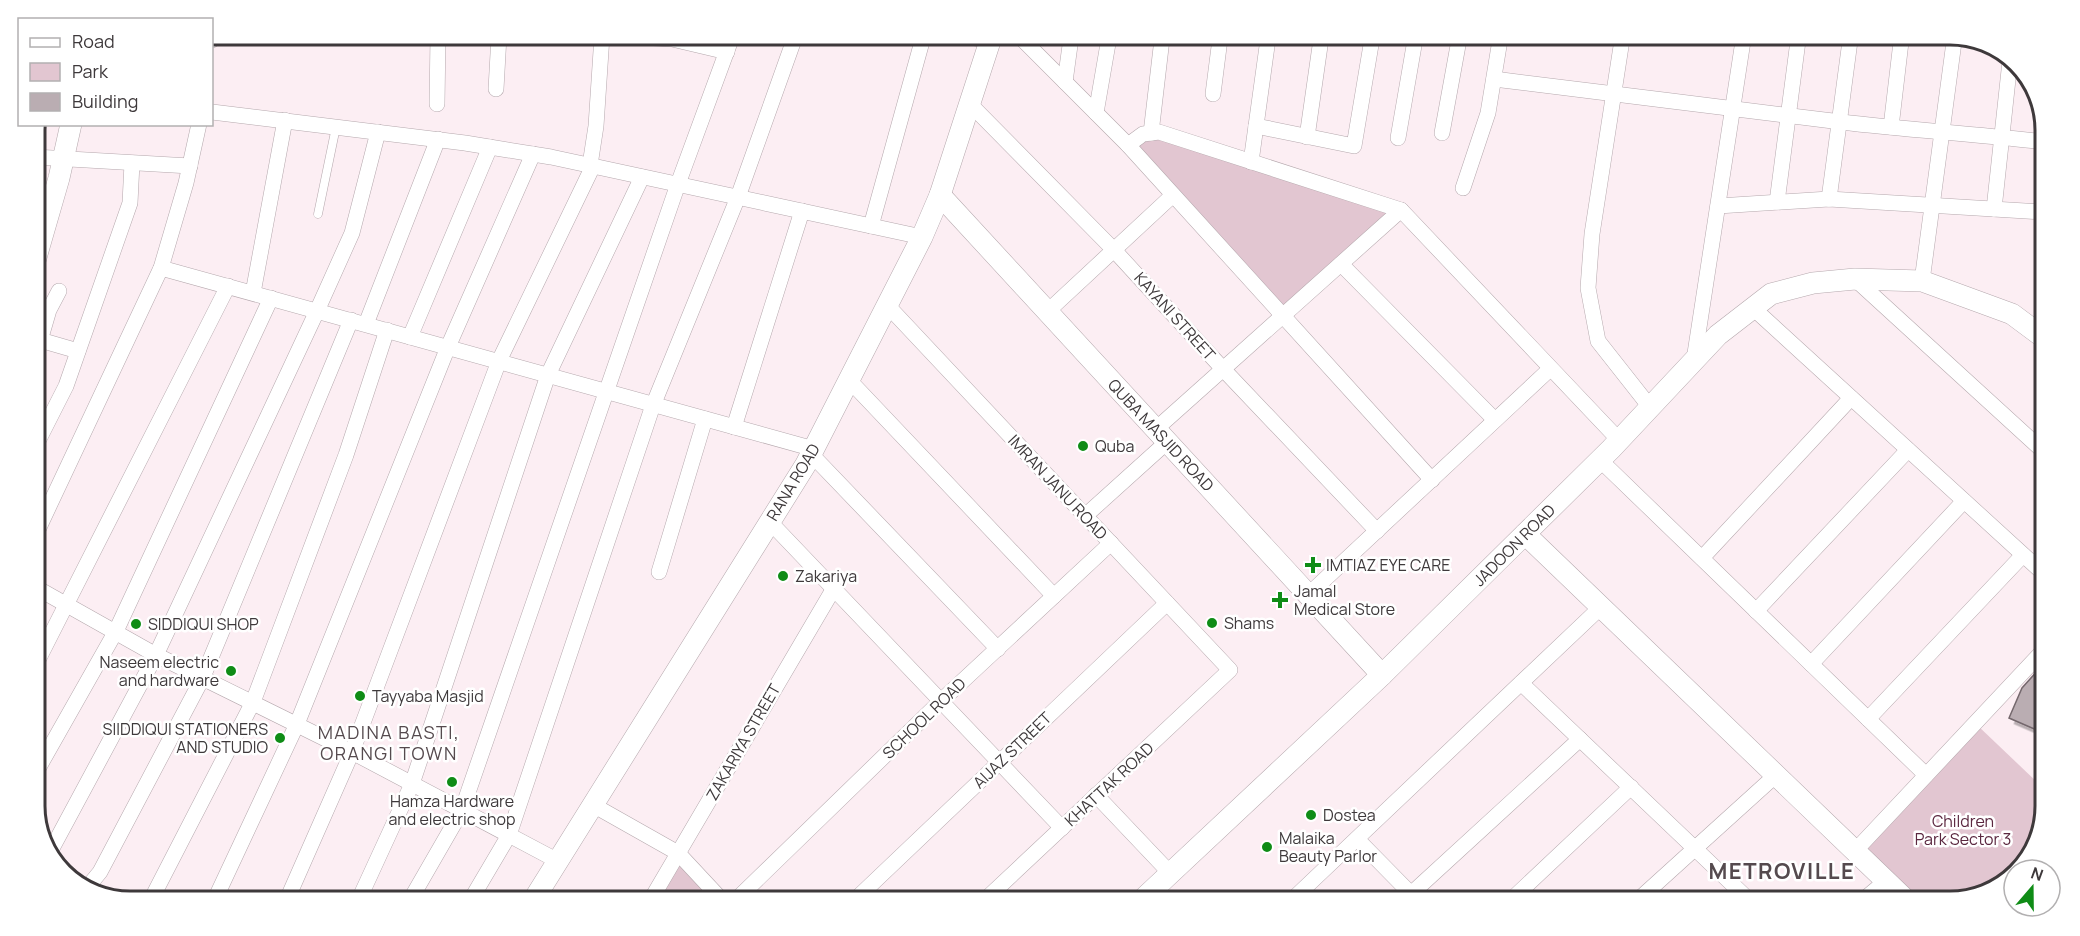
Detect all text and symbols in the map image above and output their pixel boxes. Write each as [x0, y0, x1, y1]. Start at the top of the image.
legend [18, 18, 213, 126]
text: Road [72, 29, 115, 53]
text: Park [72, 59, 109, 83]
text: Building [72, 89, 138, 113]
street label: KAYANI STREET [1129, 267, 1221, 365]
street label: QUBA MASJID ROAD [1103, 374, 1219, 496]
street label: IMRAN JANU ROAD [1003, 430, 1113, 545]
place label: Quba [1095, 435, 1134, 457]
street label: RANA ROAD [761, 439, 825, 525]
marker: Quba [1076, 439, 1090, 453]
street label: JADOON ROAD [1468, 499, 1560, 591]
place label: IMTIAZ EYE CARE [1326, 554, 1450, 576]
marker: IMTIAZ EYE CARE [1304, 556, 1322, 574]
place label: Zakariya [795, 565, 857, 587]
marker: Zakariya [776, 569, 790, 583]
place label: Jamal Medical Store [1294, 580, 1395, 620]
marker: Jamal Medical Store [1271, 591, 1289, 609]
place label: Shams [1224, 612, 1274, 634]
place label: SIDDIQUI SHOP [148, 613, 259, 635]
marker: Shams [1205, 616, 1219, 630]
marker: SIDDIQUI SHOP [129, 617, 143, 631]
place label: Naseem electric and hardware [99, 651, 219, 691]
marker: Naseem electric and hardware [224, 664, 238, 678]
street label: SCHOOL ROAD [877, 672, 971, 764]
street label: ZAKARIYA STREET [701, 679, 786, 804]
place label: Tayyaba Masjid [372, 685, 484, 707]
marker: Tayyaba Masjid [353, 689, 367, 703]
street label: AIJAZ STREET [968, 707, 1056, 793]
place label: SIIDDIQUI STATIONERS AND STUDIO [103, 718, 268, 758]
district label: MADINA BASTI, ORANGI TOWN [318, 720, 460, 765]
marker: SIIDDIQUI STATIONERS AND STUDIO [273, 731, 287, 745]
street label: KHATTAK ROAD [1060, 737, 1158, 831]
marker: Hamza Hardware and electric shop [445, 775, 459, 789]
place label: Hamza Hardware and electric shop [388, 790, 516, 830]
place label: Dostea [1323, 804, 1376, 826]
marker: Dostea [1304, 808, 1318, 822]
park label: Children Park Sector 3 [1915, 810, 2011, 850]
place label: Malaika Beauty Parlor [1279, 827, 1377, 867]
marker: Malaika Beauty Parlor [1260, 840, 1274, 854]
district label: METROVILLE [1709, 856, 1855, 886]
north arrow [2002, 858, 2062, 918]
text: N [2028, 862, 2046, 886]

